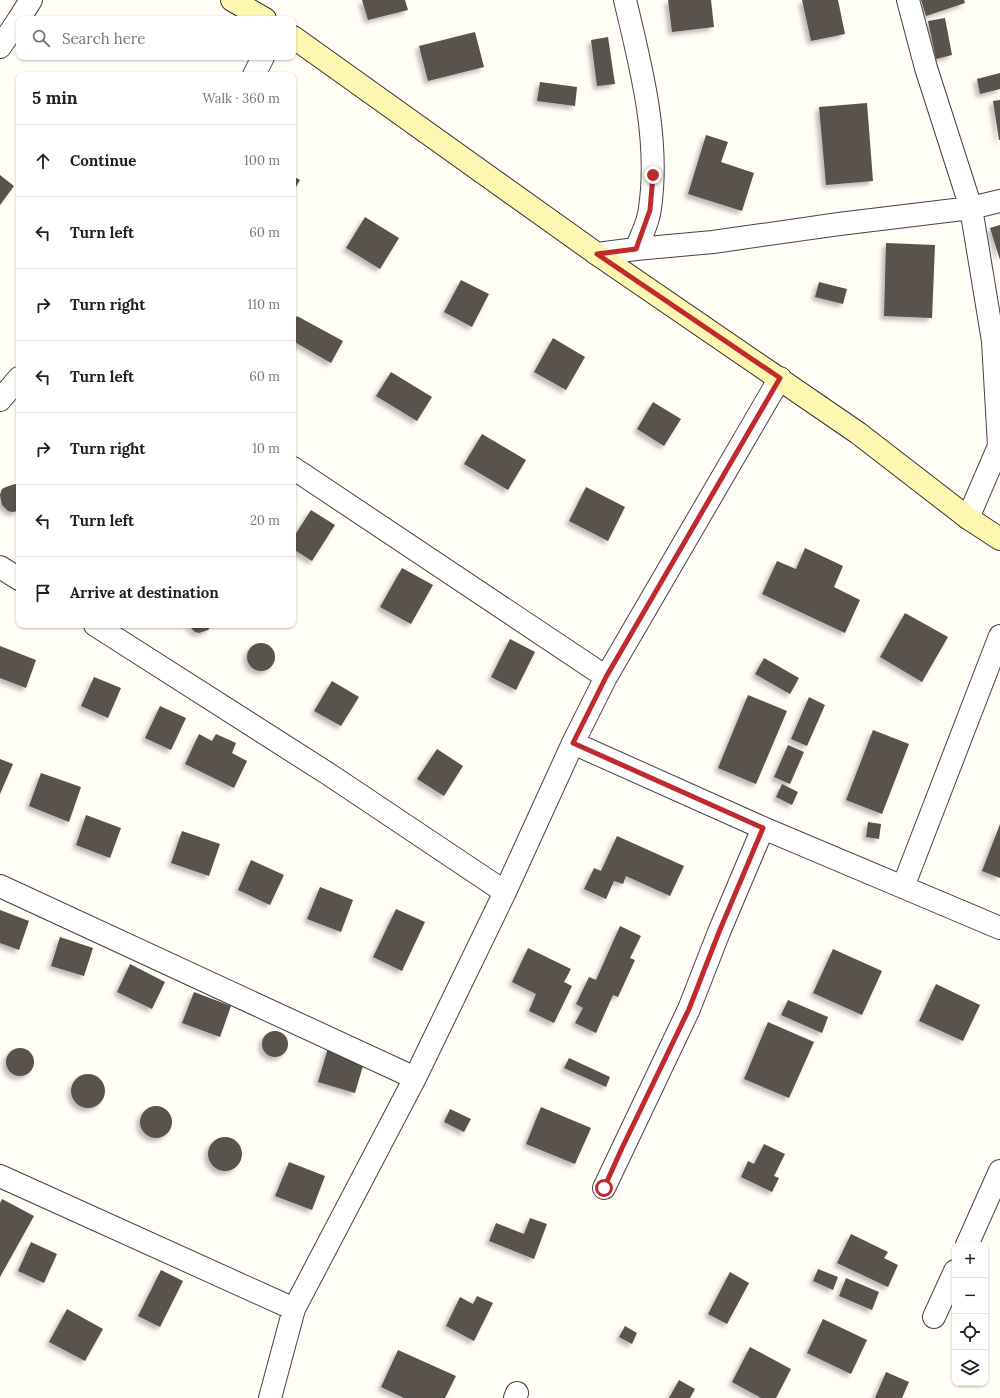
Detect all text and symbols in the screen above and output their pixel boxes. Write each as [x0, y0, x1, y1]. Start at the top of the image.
search box [16, 16, 296, 60]
icon: search [30, 27, 52, 49]
text: Search here [62, 29, 145, 48]
text: 5 min [32, 87, 78, 109]
text: Walk · 360 m [202, 90, 280, 107]
icon: ahead [32, 150, 54, 172]
text: Continue [70, 151, 136, 170]
text: 100 m [244, 152, 280, 169]
route end [644, 166, 662, 184]
icon: left [32, 222, 54, 244]
text: Turn left [70, 223, 134, 242]
text: 60 m [249, 224, 280, 241]
icon: right [32, 294, 54, 316]
text: Turn right [70, 295, 146, 314]
text: 110 m [247, 296, 280, 313]
icon: left [32, 366, 54, 388]
text: Turn left [70, 367, 134, 386]
text: 60 m [249, 368, 280, 385]
icon: right [32, 438, 54, 460]
text: Turn right [70, 439, 146, 458]
text: 10 m [252, 440, 280, 457]
icon: left [32, 510, 54, 532]
text: Turn left [70, 511, 134, 530]
text: 20 m [250, 512, 280, 529]
icon: arrive [32, 582, 54, 604]
text: Arrive at destination [70, 583, 219, 602]
route start [595, 1179, 613, 1197]
map controls [952, 1242, 988, 1386]
button: + [952, 1242, 988, 1278]
button: − [952, 1278, 988, 1314]
button: locate [952, 1314, 988, 1350]
button: layers [952, 1350, 988, 1386]

